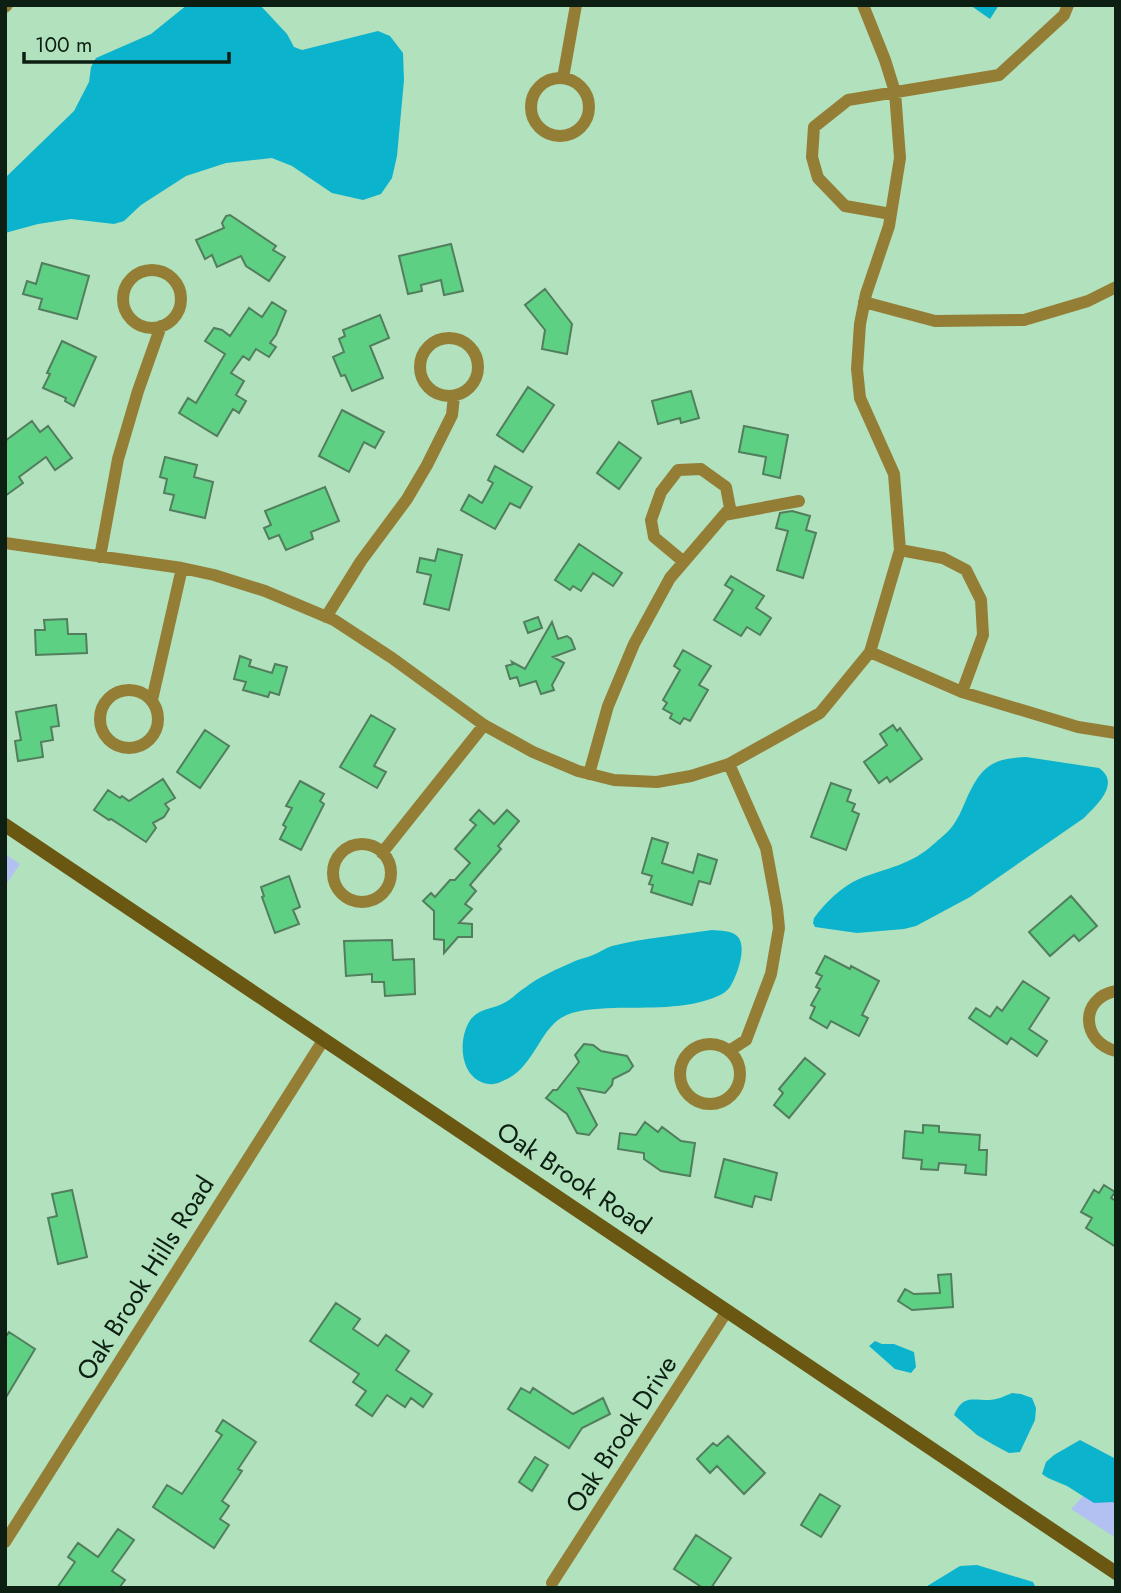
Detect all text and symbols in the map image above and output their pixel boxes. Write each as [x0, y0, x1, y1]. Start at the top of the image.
scale bar [24, 21, 229, 65]
text: 100 m [35, 30, 92, 60]
street label: Oak Brook Road [489, 1112, 659, 1244]
street label: Oak Brook Hills Road [67, 1168, 223, 1388]
street label: Oak Brook Drive [556, 1348, 686, 1520]

